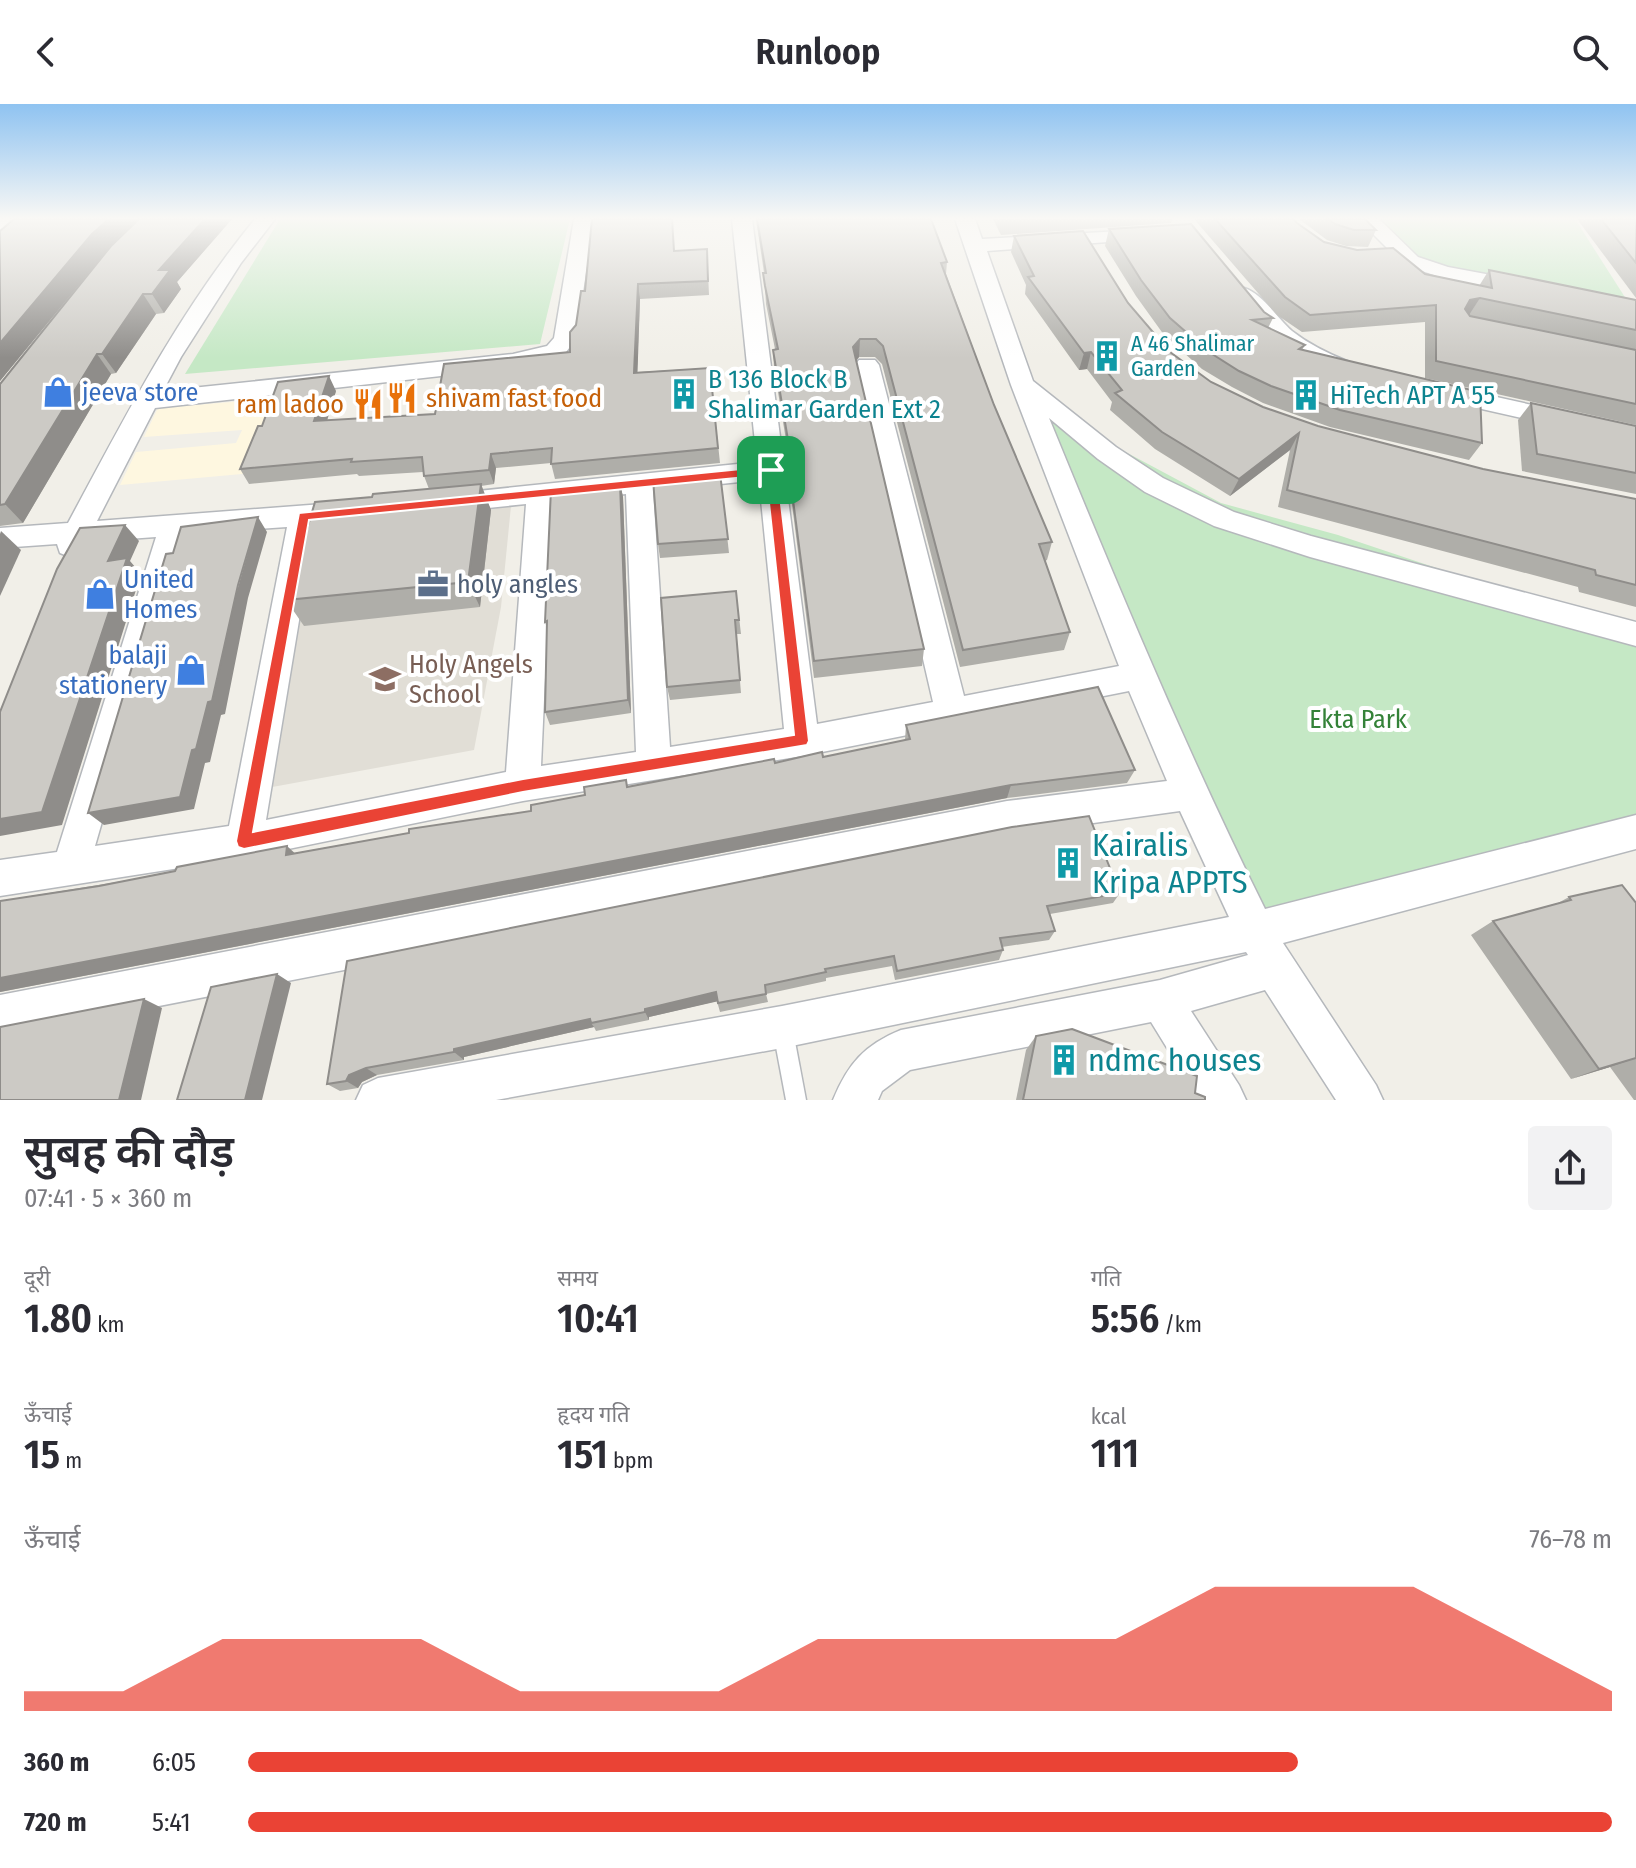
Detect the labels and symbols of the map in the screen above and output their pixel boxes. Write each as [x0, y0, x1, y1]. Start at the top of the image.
place label: A 46 Shalimar Garden [1131, 330, 1255, 382]
building icon: A 46 Shalimar Garden [1090, 339, 1124, 373]
place label: B 136 Block B Shalimar Garden Ext 2 [708, 364, 941, 425]
shop icon: jeeva store [41, 375, 75, 409]
place label: jeeva store [81, 377, 198, 408]
building icon: B 136 Block B Shalimar Garden Ext 2 [667, 377, 701, 411]
building icon: HiTech APT A 55 [1289, 378, 1323, 412]
place label: HiTech APT A 55 [1330, 380, 1495, 411]
restaurant icon: shivam fast food [385, 381, 419, 415]
place label: shivam fast food [426, 383, 602, 414]
restaurant icon: ram ladoo [351, 387, 385, 421]
place label: ram ladoo [236, 389, 344, 420]
pin [737, 436, 805, 504]
place label: United Homes [124, 564, 197, 625]
office icon: holy angles [416, 567, 450, 601]
place label: holy angles [457, 569, 578, 600]
shop icon: United Homes [83, 577, 117, 611]
place label: balaji stationery [59, 640, 167, 701]
place label: Holy Angels School [409, 649, 533, 710]
shop icon: balaji stationery [174, 653, 208, 687]
school or university icon: Holy Angels School [368, 662, 402, 696]
park label: Ekta Park [1309, 704, 1408, 735]
place label: Kairalis Kripa APPTS [1092, 826, 1248, 901]
building icon: Kairalis Kripa APPTS [1051, 846, 1085, 880]
place label: ndmc houses [1088, 1041, 1261, 1079]
building icon: ndmc houses [1047, 1043, 1081, 1077]

